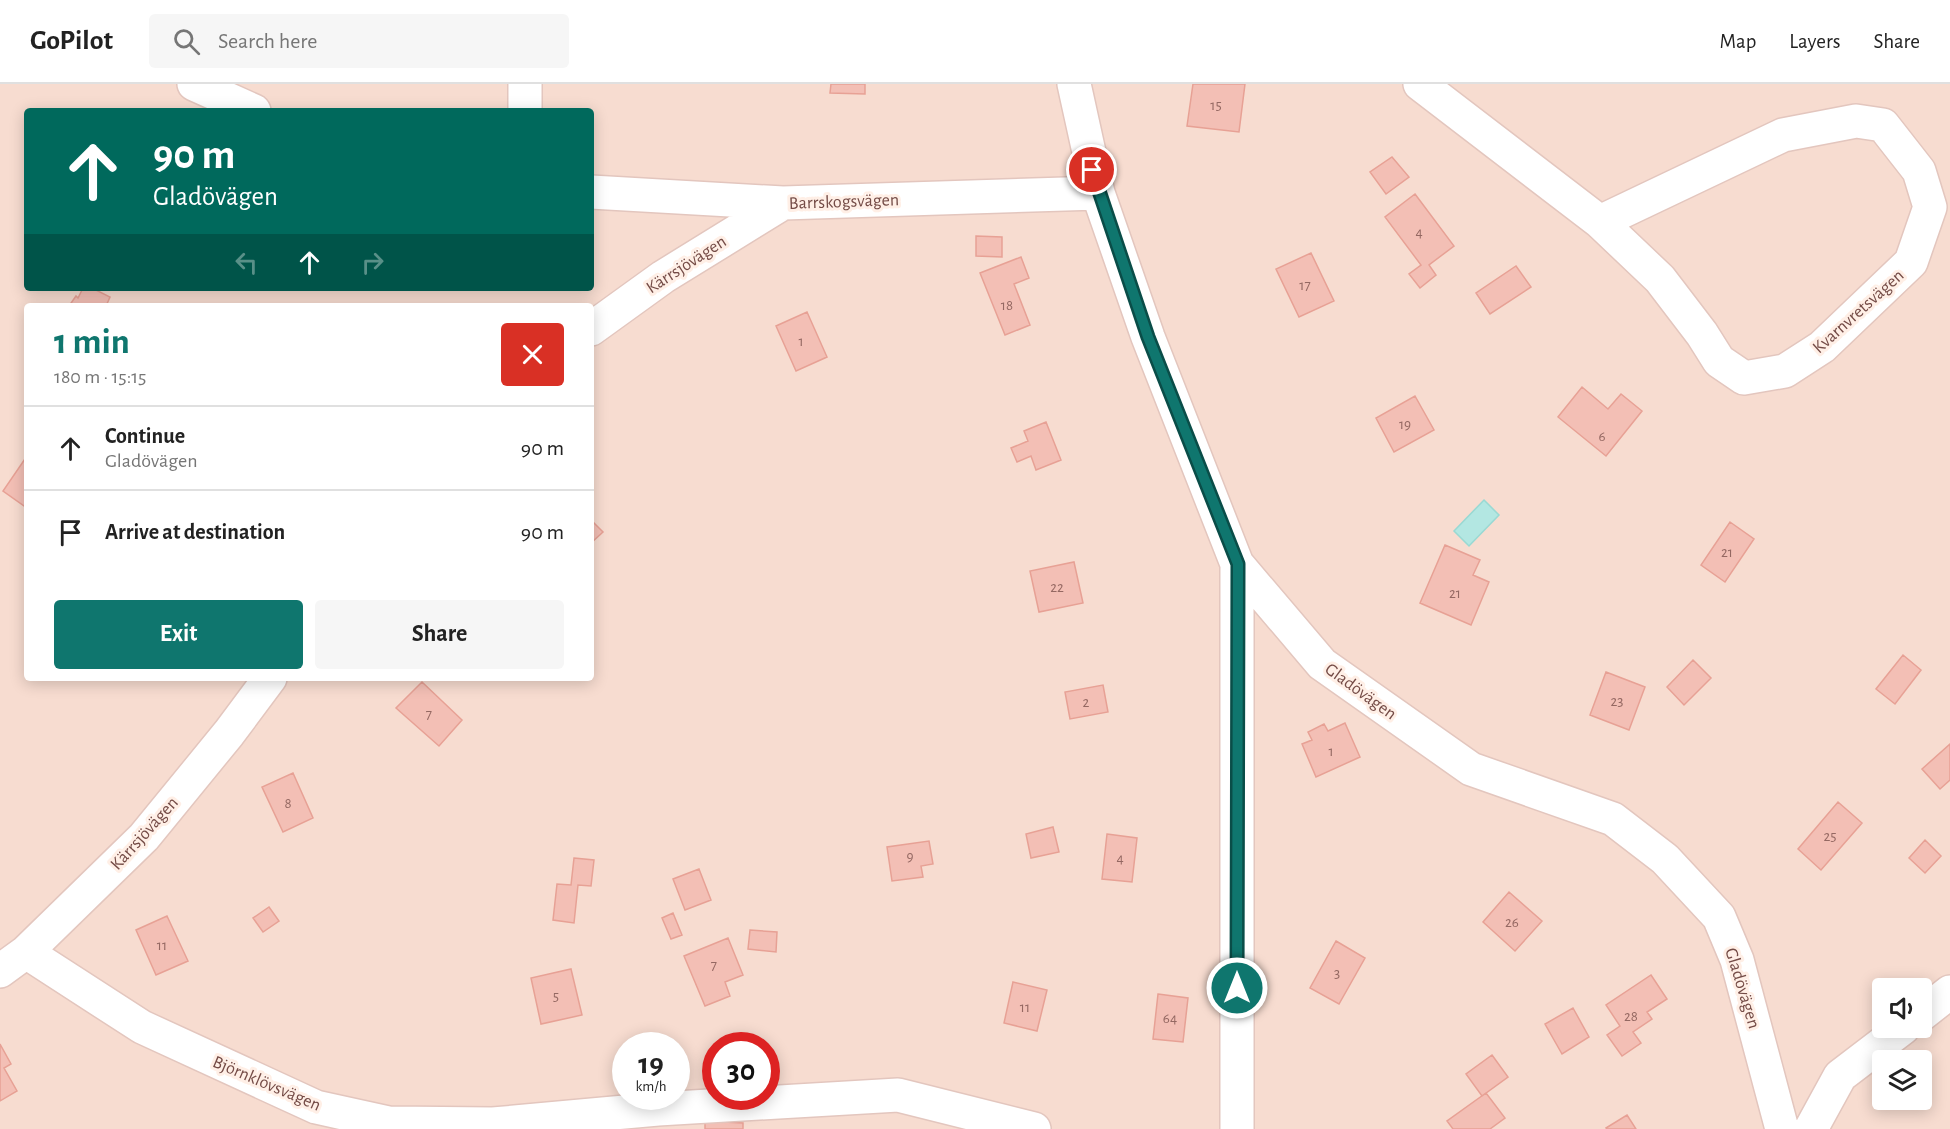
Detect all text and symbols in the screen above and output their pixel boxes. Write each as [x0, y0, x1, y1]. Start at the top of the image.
search box [149, 14, 569, 68]
icon: search [170, 25, 203, 58]
text: GoPilot [30, 27, 113, 55]
text: Search here [218, 30, 318, 52]
text: Map [1720, 31, 1756, 52]
text: Layers [1789, 31, 1840, 52]
text: Share [1873, 31, 1920, 52]
house number: 15 [1210, 98, 1222, 113]
icon: ahead [54, 132, 132, 210]
text: 90 m [153, 134, 235, 176]
pin [1066, 144, 1117, 195]
icon: arrive [1075, 153, 1108, 186]
text: Gladövägen [153, 183, 278, 210]
street label: Barrskogsvägen [789, 191, 899, 213]
house number: 4 [1415, 225, 1423, 240]
street label: Kärrsjövägen [643, 232, 730, 297]
icon: left [230, 246, 263, 279]
icon: ahead [293, 246, 326, 279]
icon: right [356, 246, 389, 279]
street label: Kvarnvretsvägen [1810, 266, 1908, 357]
house number: 17 [1299, 278, 1311, 293]
house number: 18 [1001, 298, 1013, 313]
button: close [501, 323, 564, 386]
text: 1 min [54, 324, 130, 360]
house number: 1 [798, 334, 804, 349]
text: 180 m · 15:15 [54, 367, 146, 387]
house number: 19 [1399, 417, 1411, 432]
text: Continue [105, 425, 185, 447]
house number: 6 [1598, 429, 1606, 444]
icon: ahead [54, 432, 87, 465]
text: 90 m [521, 437, 564, 459]
text: Gladövägen [105, 451, 198, 471]
icon: arrive [54, 516, 87, 549]
text: Arrive at destination [105, 521, 285, 543]
text: 90 m [521, 521, 564, 543]
house number: 21 [1721, 545, 1733, 560]
house number: 22 [1050, 580, 1064, 595]
house number: 21 [1449, 586, 1461, 601]
button: Exit [54, 600, 303, 669]
button: Share [315, 600, 564, 669]
street label: Gladövägen [1321, 660, 1399, 724]
house number: 23 [1610, 694, 1624, 709]
house number: 2 [1083, 695, 1090, 710]
house number: 7 [426, 707, 432, 722]
house number: 1 [1328, 744, 1334, 759]
street label: Kärrsjövägen [107, 794, 182, 874]
house number: 8 [284, 796, 292, 811]
house number: 25 [1823, 829, 1837, 844]
house number: 9 [906, 849, 914, 864]
house number: 4 [1116, 851, 1124, 866]
house number: 26 [1505, 915, 1519, 930]
house number: 11 [157, 938, 167, 953]
street label: Gladövägen [1721, 946, 1763, 1031]
position arrow [1205, 956, 1269, 1020]
house number: 7 [711, 958, 717, 973]
house number: 3 [1334, 966, 1340, 981]
map controls [1872, 978, 1932, 1110]
button: sound [1872, 978, 1932, 1038]
house number: 5 [553, 989, 559, 1004]
house number: 11 [1020, 1000, 1030, 1015]
house number: 28 [1624, 1009, 1638, 1024]
house number: 64 [1163, 1011, 1177, 1026]
speed limit sign: 30 [702, 1032, 780, 1110]
text: 19 [638, 1049, 664, 1079]
button: layers [1872, 1050, 1932, 1110]
street label: Björnklövsvägen [210, 1053, 323, 1115]
text: km/h [636, 1079, 666, 1094]

